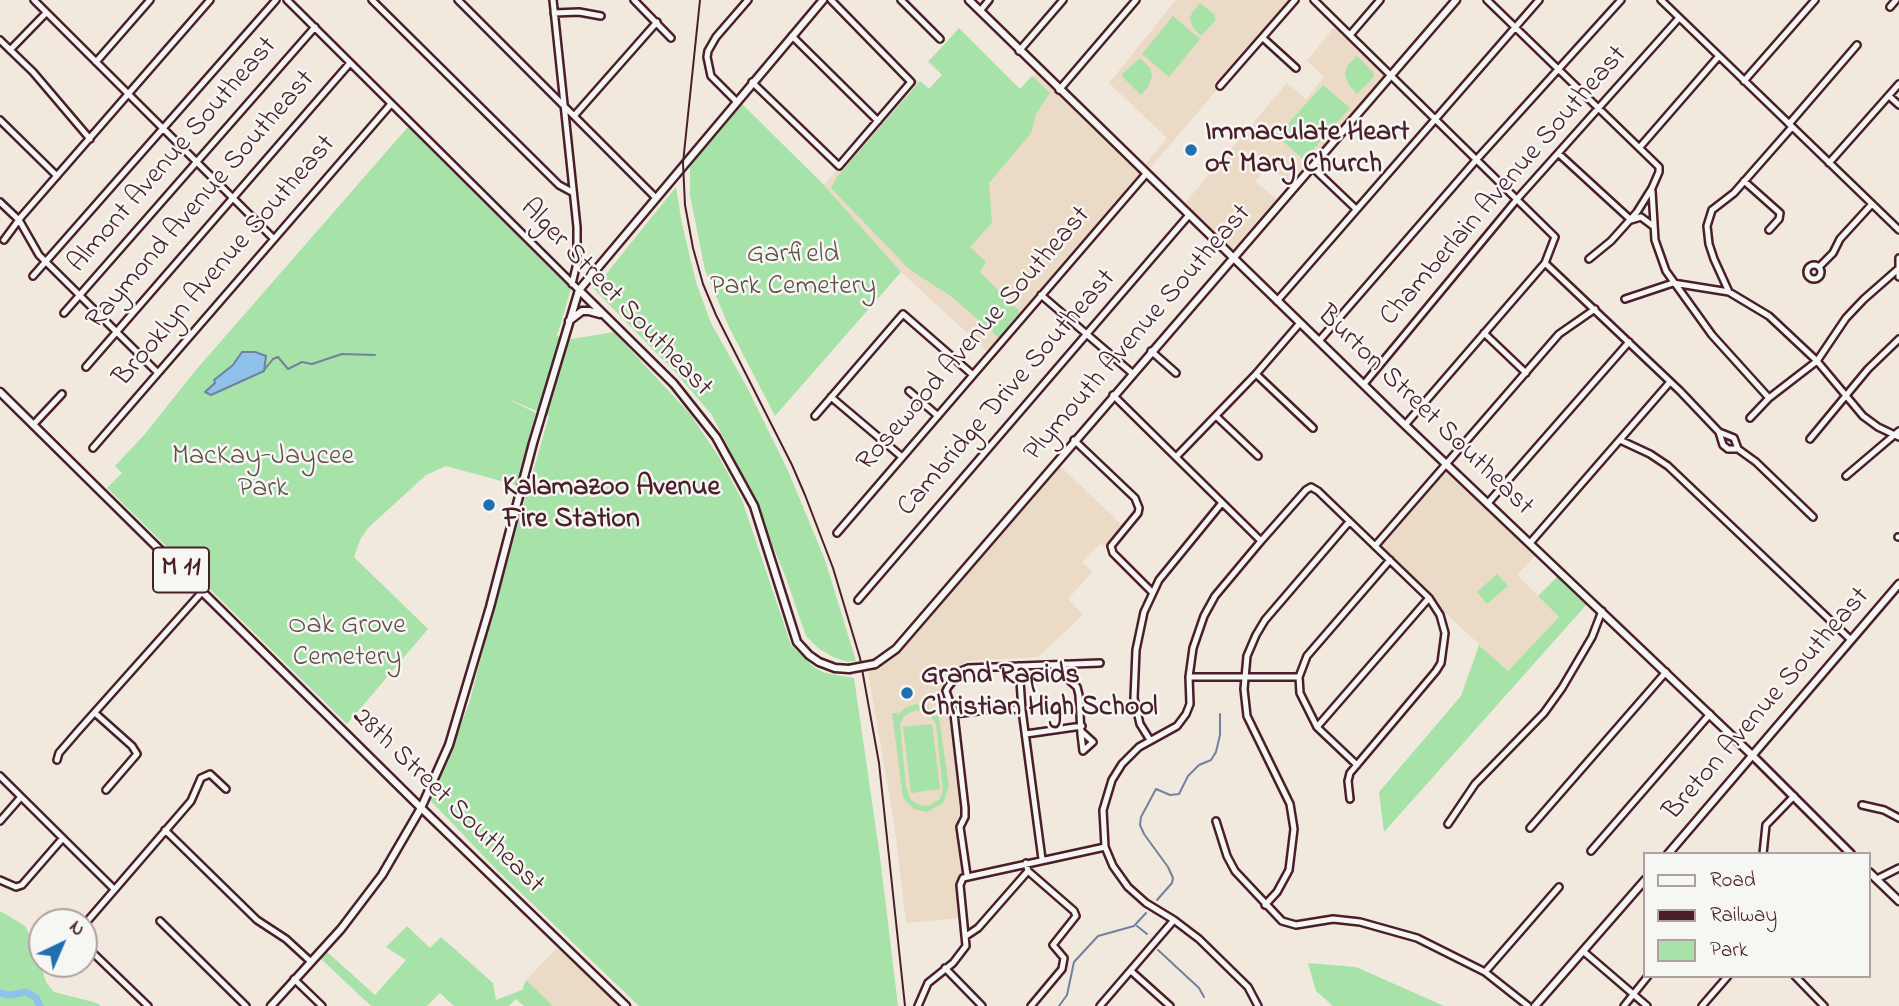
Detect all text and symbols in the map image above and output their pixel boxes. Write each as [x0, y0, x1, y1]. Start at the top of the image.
street label: Almont Avenue Southeast [62, 31, 286, 281]
street label: Chamberlain Avenue Southeast [1374, 40, 1636, 334]
street label: Raymond Avenue Southeast [80, 65, 324, 337]
place label: Immaculate Heart of Mary Church [1205, 117, 1409, 183]
street label: Brooklyn Avenue Southeast [108, 129, 344, 395]
marker: Immaculate Heart of Mary Church [1183, 142, 1199, 158]
street label: Alger Street Southeast [512, 193, 718, 405]
street label: Plymouth Avenue Southeast [1018, 198, 1260, 470]
street label: Rosewood Avenue Southeast [851, 201, 1099, 479]
park label: Garfield Park Cemetery [710, 239, 876, 305]
street label: Cambridge Drive Southeast [891, 264, 1125, 524]
street label: Burton Street Southeast [1309, 300, 1539, 524]
park label: MacKay-Jaycee Park [172, 441, 354, 507]
place label: Kalamazoo Avenue Fire Station [503, 472, 720, 538]
marker: Kalamazoo Avenue Fire Station [481, 497, 497, 513]
road number: M 11 [153, 548, 209, 592]
street label: Breton Avenue Southeast [1658, 582, 1878, 828]
park label: Oak Grove Cemetery [288, 610, 406, 676]
place label: Grand Rapids Christian High School [921, 660, 1158, 726]
marker: Grand Rapids Christian High School [899, 685, 915, 701]
street label: 28th Street Southeast [344, 702, 550, 902]
legend [1644, 852, 1871, 978]
text: Road [1710, 866, 1756, 896]
text: Railway [1710, 901, 1777, 931]
north arrow [28, 908, 98, 978]
text: N [63, 915, 91, 943]
text: Park [1710, 936, 1748, 966]

